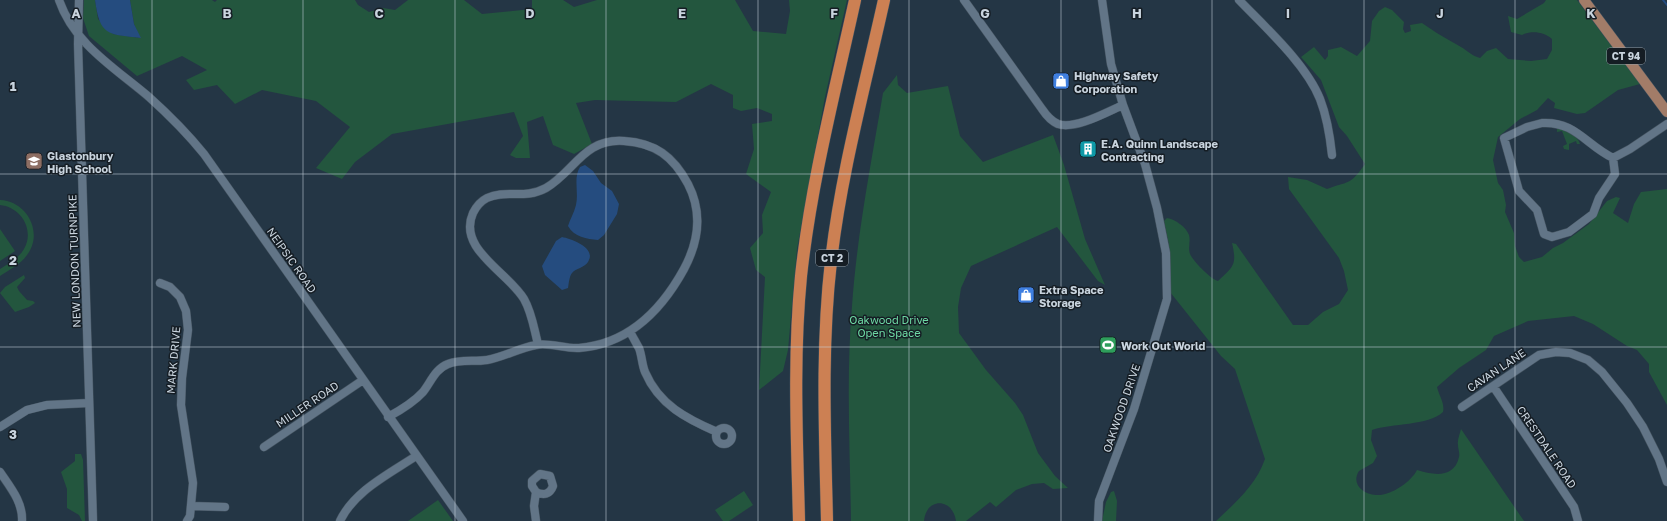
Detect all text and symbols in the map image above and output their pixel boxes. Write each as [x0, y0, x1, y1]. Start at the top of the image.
text: A [71, 5, 81, 21]
text: B [222, 5, 232, 21]
text: C [374, 5, 384, 21]
text: D [525, 5, 535, 21]
text: E [678, 5, 686, 21]
text: F [830, 5, 838, 21]
text: G [980, 5, 990, 21]
text: H [1132, 5, 1142, 21]
text: I [1286, 5, 1290, 21]
text: J [1436, 5, 1444, 21]
text: K [1586, 5, 1596, 21]
road number: CT 94 [1607, 48, 1645, 64]
place label: Highway Safety Corporation [1074, 69, 1159, 95]
shop icon: Highway Safety Corporation [1051, 71, 1071, 91]
text: 1 [10, 78, 17, 94]
place label: E.A. Quinn Landscape Contracting [1101, 137, 1219, 163]
building icon: E.A. Quinn Landscape Contracting [1078, 139, 1098, 159]
place label: Glastonbury High School [47, 149, 114, 175]
school or university icon: Glastonbury High School [24, 151, 44, 171]
street label: NEW LONDON TURNPIKE [65, 194, 83, 328]
street label: NEIPSIC ROAD [265, 225, 320, 295]
road number: CT 2 [816, 250, 848, 266]
text: 2 [9, 252, 17, 268]
place label: Extra Space Storage [1039, 283, 1104, 309]
shop icon: Extra Space Storage [1016, 285, 1036, 305]
park label: Oakwood Drive Open Space [849, 313, 929, 339]
street label: MARK DRIVE [164, 326, 182, 394]
sports icon: Work Out World [1098, 335, 1118, 355]
place label: Work Out World [1121, 339, 1206, 352]
street label: CAVAN LANE [1464, 346, 1528, 394]
street label: OAKWOOD DRIVE [1100, 362, 1142, 454]
street label: MILLER ROAD [273, 378, 341, 430]
street label: CRESTDALE ROAD [1515, 403, 1580, 491]
text: 3 [9, 426, 17, 442]

